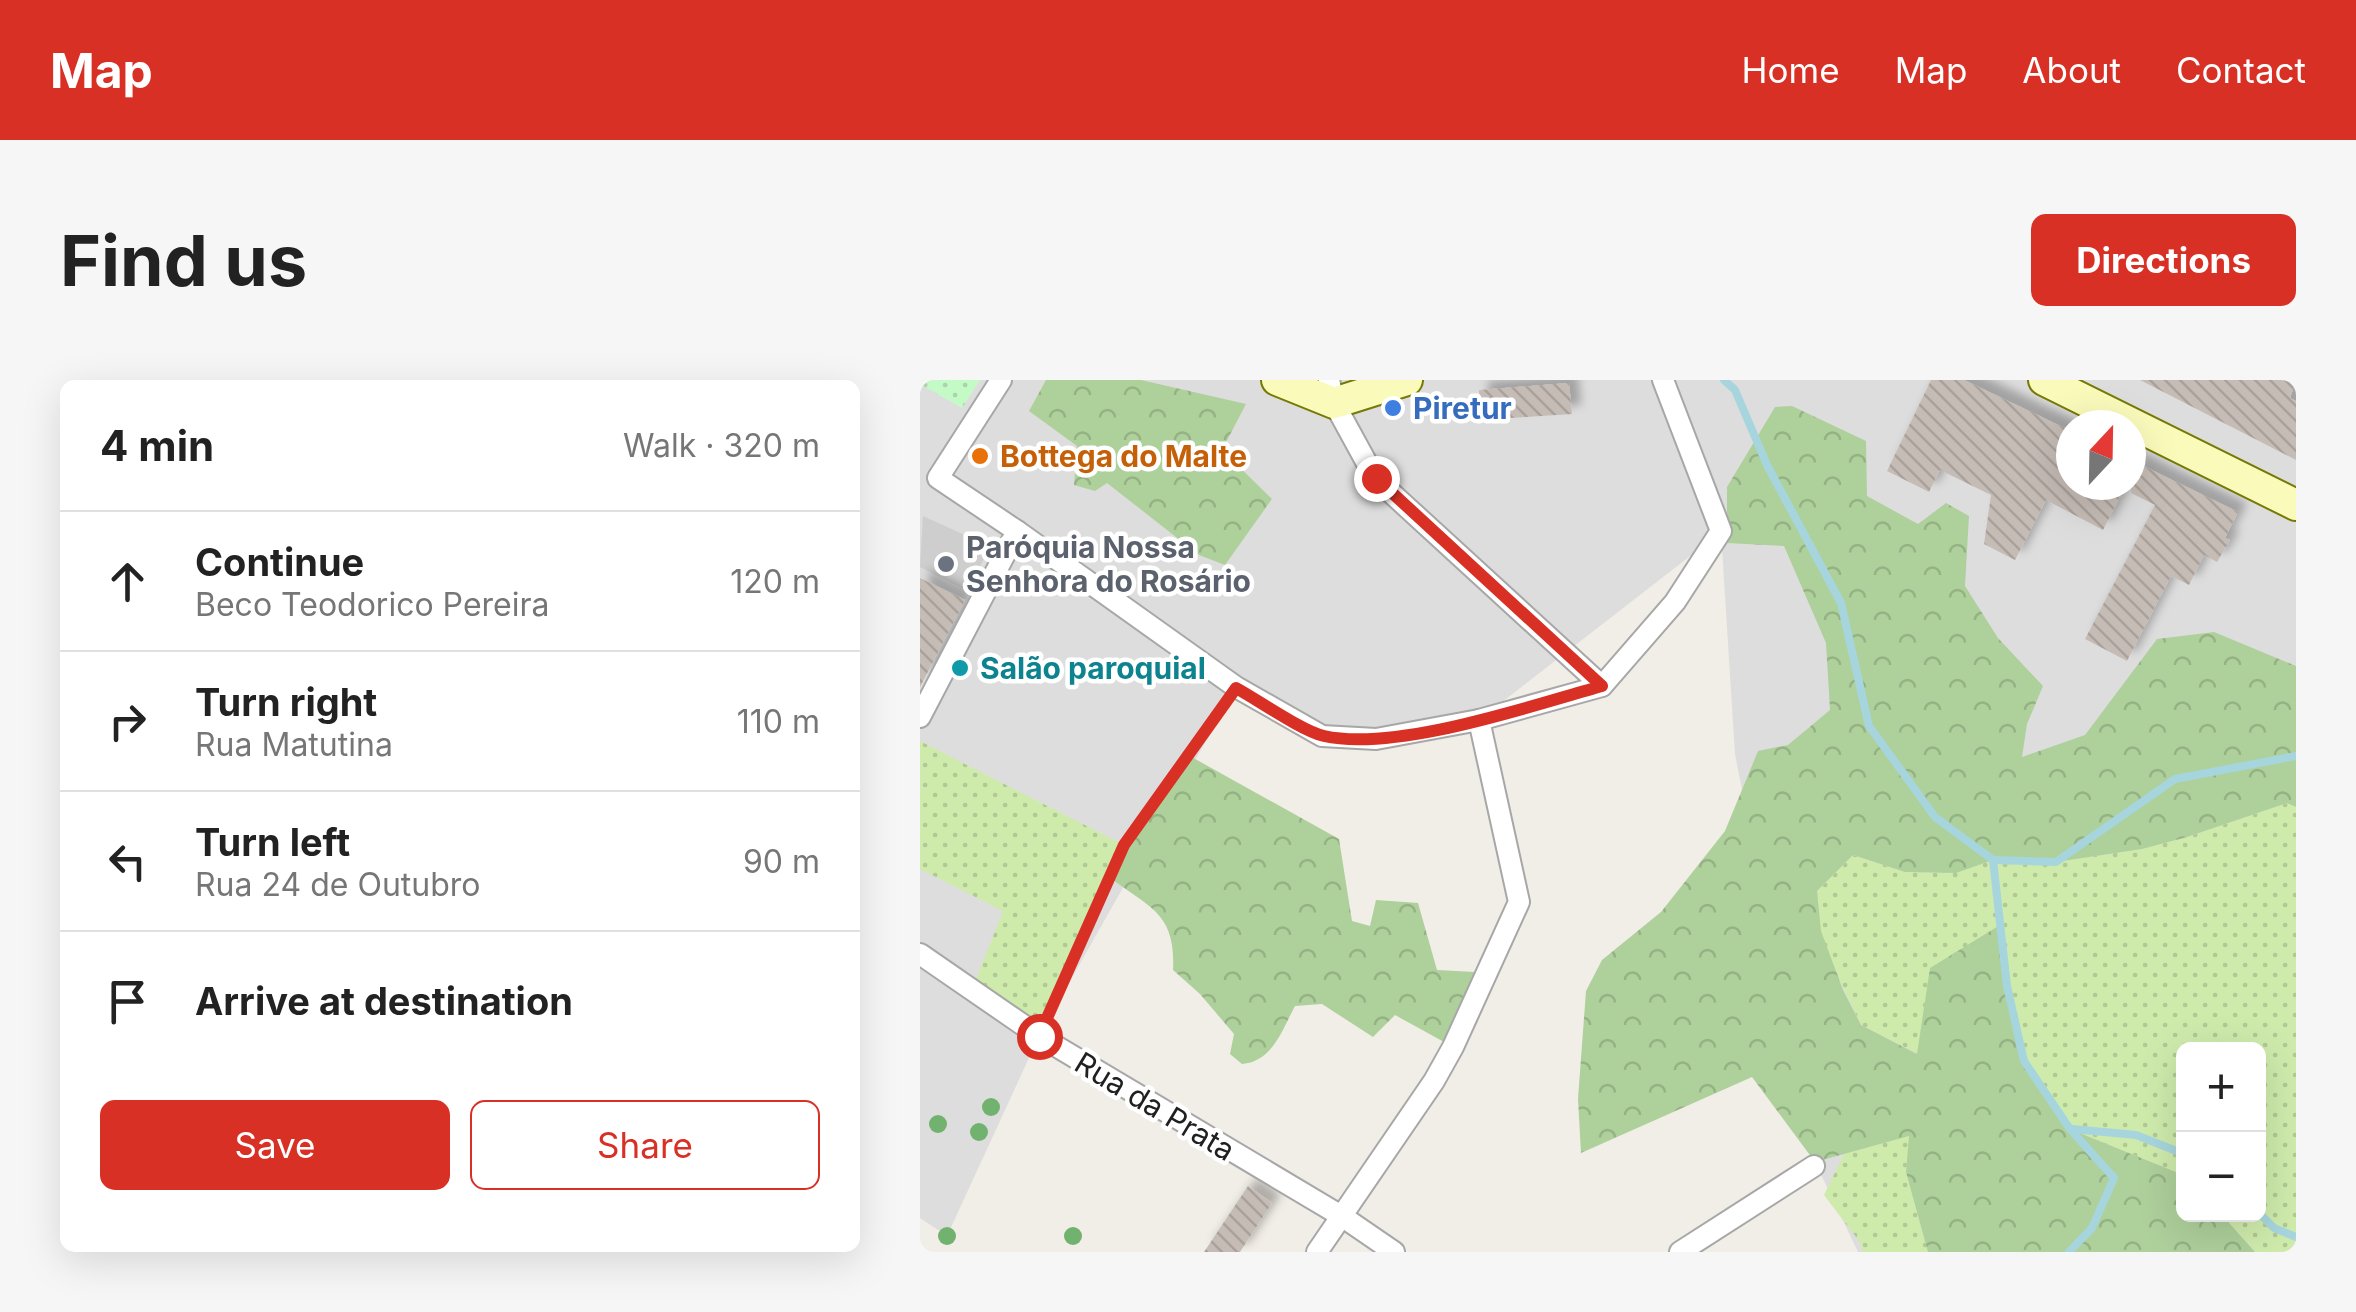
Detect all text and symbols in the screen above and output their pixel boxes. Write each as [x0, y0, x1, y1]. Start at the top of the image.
text: Map [50, 41, 153, 100]
text: Home [1742, 49, 1840, 91]
text: Map [1895, 49, 1967, 91]
text: About [2022, 49, 2121, 91]
text: Contact [2176, 49, 2306, 91]
button: Directions [2031, 214, 2296, 306]
text: Find us [60, 218, 307, 303]
place label: Piretur [1413, 390, 1512, 426]
marker: Piretur [1382, 397, 1404, 419]
north arrow [2056, 410, 2146, 500]
text: 4 min [100, 420, 214, 471]
text: Walk · 320 m [623, 426, 820, 465]
place label: Bottega do Malte [1000, 438, 1247, 474]
marker: Bottega do Malte [969, 445, 991, 467]
route end [1354, 456, 1400, 502]
place label: Paróquia Nossa Senhora do Rosário [966, 529, 1251, 599]
text: Continue [195, 539, 364, 585]
marker: Paróquia Nossa Senhora do Rosário [935, 553, 957, 575]
icon: ahead [100, 554, 155, 609]
text: 120 m [730, 562, 820, 601]
text: Beco Teodorico Pereira [195, 585, 549, 624]
place label: Salão paroquial [980, 650, 1206, 686]
marker: Salão paroquial [949, 657, 971, 679]
text: Turn right [195, 679, 377, 725]
icon: right [100, 694, 155, 749]
text: 110 m [737, 702, 820, 741]
text: Rua Matutina [195, 725, 393, 764]
text: Turn left [195, 819, 350, 865]
icon: left [100, 834, 155, 889]
text: 90 m [743, 842, 820, 881]
text: Rua 24 de Outubro [195, 865, 481, 904]
icon: arrive [100, 974, 155, 1029]
text: Arrive at destination [195, 978, 573, 1024]
route start [1017, 1014, 1063, 1060]
map controls [2176, 1042, 2266, 1222]
button: + [2176, 1042, 2266, 1132]
street label: Rua da Prata [1069, 1044, 1241, 1168]
button: Save [100, 1100, 450, 1190]
button: Share [470, 1100, 820, 1190]
button: − [2176, 1132, 2266, 1222]

